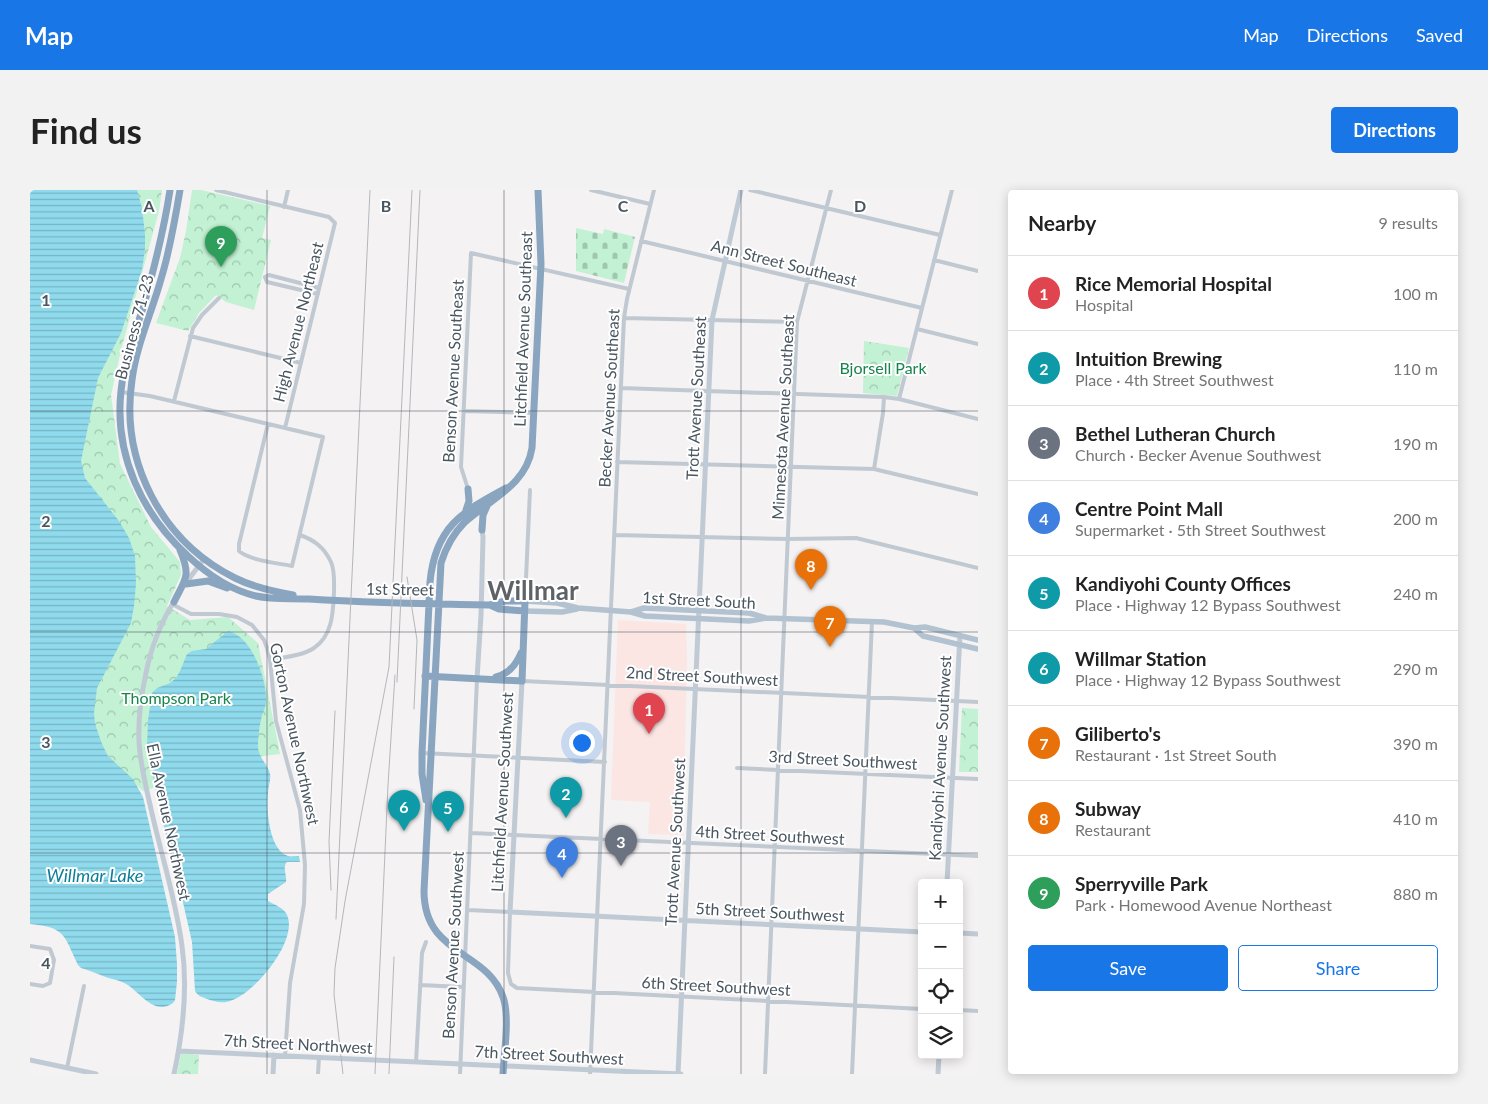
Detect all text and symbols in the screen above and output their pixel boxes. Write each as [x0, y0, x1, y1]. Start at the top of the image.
text: Map [25, 21, 73, 50]
text: Map [1243, 24, 1279, 46]
text: Directions [1307, 24, 1388, 46]
text: Saved [1416, 24, 1463, 46]
button: Directions [1331, 107, 1458, 153]
text: Find us [30, 109, 142, 151]
text: A [142, 196, 155, 215]
text: B [381, 196, 391, 215]
text: C [618, 196, 629, 215]
text: D [854, 196, 866, 215]
text: Nearby [1028, 210, 1096, 235]
text: 9 results [1378, 213, 1438, 232]
pin: 9 [205, 226, 237, 267]
street label: Litchfield Avenue Southeast [510, 231, 535, 427]
street label: Ann Street Southeast [709, 235, 859, 290]
street label: High Avenue Northeast [268, 240, 327, 404]
street label: Business 71-23 [110, 272, 157, 382]
text: Rice Memorial Hospital [1075, 272, 1272, 295]
street label: Benson Avenue Southeast [438, 279, 467, 463]
text: 1 [1039, 284, 1049, 303]
text: 100 m [1393, 284, 1438, 303]
text: 1 [41, 290, 51, 309]
text: Hospital [1075, 295, 1133, 314]
street label: Becker Avenue Southeast [594, 308, 623, 488]
street label: Minnesota Avenue Southeast [768, 314, 797, 520]
street label: Trott Avenue Southeast [682, 315, 709, 480]
text: Intuition Brewing [1075, 347, 1222, 370]
park label: Bjorsell Park [839, 358, 927, 377]
text: 2 [1039, 359, 1049, 378]
text: 110 m [1393, 359, 1438, 378]
text: Place · 4th Street Southwest [1075, 370, 1274, 389]
text: Bethel Lutheran Church [1075, 422, 1275, 445]
text: 3 [1039, 434, 1049, 453]
text: 190 m [1393, 434, 1438, 453]
text: Church · Becker Avenue Southwest [1075, 445, 1321, 464]
text: Centre Point Mall [1075, 497, 1223, 520]
text: 4 [1039, 509, 1049, 528]
text: 200 m [1393, 509, 1438, 528]
text: 2 [41, 511, 51, 530]
text: Supermarket · 5th Street Southwest [1075, 520, 1326, 539]
pin: 8 [795, 549, 827, 590]
text: Kandiyohi County Offices [1075, 572, 1291, 595]
district label: Willmar [487, 574, 579, 606]
street label: 1st Street [366, 578, 435, 599]
text: 5 [1039, 584, 1049, 603]
text: 240 m [1393, 584, 1438, 603]
street label: 1st Street South [642, 587, 756, 612]
text: Place · Highway 12 Bypass Southwest [1075, 595, 1341, 614]
pin: 7 [814, 606, 846, 647]
street label: Gorton Avenue Northwest [267, 641, 324, 827]
text: Willmar Station [1075, 647, 1206, 670]
street label: Kandiyohi Avenue Southwest [925, 655, 954, 861]
text: 6 [1039, 659, 1049, 678]
text: 290 m [1393, 659, 1438, 678]
street label: 2nd Street Southwest [625, 662, 779, 689]
text: Place · Highway 12 Bypass Southwest [1075, 670, 1341, 689]
park label: Thompson Park [121, 688, 232, 707]
street label: Litchfield Avenue Southwest [487, 691, 516, 892]
pin: 1 [633, 693, 665, 734]
text: Giliberto's [1075, 722, 1161, 745]
your location [569, 730, 595, 756]
text: 3 [41, 732, 51, 751]
text: 7 [1039, 734, 1049, 753]
text: 390 m [1393, 734, 1438, 753]
street label: Ella Avenue Northwest [144, 741, 196, 903]
text: Restaurant · 1st Street South [1075, 745, 1277, 764]
street label: 3rd Street Southwest [768, 746, 918, 773]
street label: Trott Avenue Southwest [661, 757, 688, 927]
pin: 2 [550, 777, 582, 818]
pin: 6 [388, 790, 420, 831]
pin: 5 [432, 791, 464, 832]
text: Subway [1075, 797, 1141, 820]
text: 8 [1039, 809, 1049, 828]
text: 410 m [1393, 809, 1438, 828]
text: Restaurant [1075, 820, 1151, 839]
street label: 4th Street Southwest [695, 821, 845, 848]
pin: 3 [605, 825, 637, 866]
pin: 4 [546, 837, 578, 878]
street label: Benson Avenue Southwest [438, 850, 467, 1039]
water label: Willmar Lake [47, 864, 143, 886]
text: Sperryville Park [1075, 872, 1208, 895]
map controls [918, 879, 963, 1059]
button: + [918, 879, 963, 924]
text: 9 [1039, 884, 1049, 903]
text: 880 m [1393, 884, 1438, 903]
text: Park · Homewood Avenue Northeast [1075, 895, 1332, 914]
street label: 5th Street Southwest [695, 898, 845, 925]
button: − [918, 924, 963, 969]
button: Save [1028, 945, 1228, 991]
button: Share [1238, 945, 1438, 991]
text: 4 [41, 953, 51, 972]
button: locate [918, 969, 963, 1014]
street label: 6th Street Southwest [641, 972, 791, 999]
button: layers [918, 1014, 963, 1059]
street label: 7th Street Northwest [223, 1030, 373, 1057]
street label: 7th Street Southwest [474, 1041, 624, 1068]

